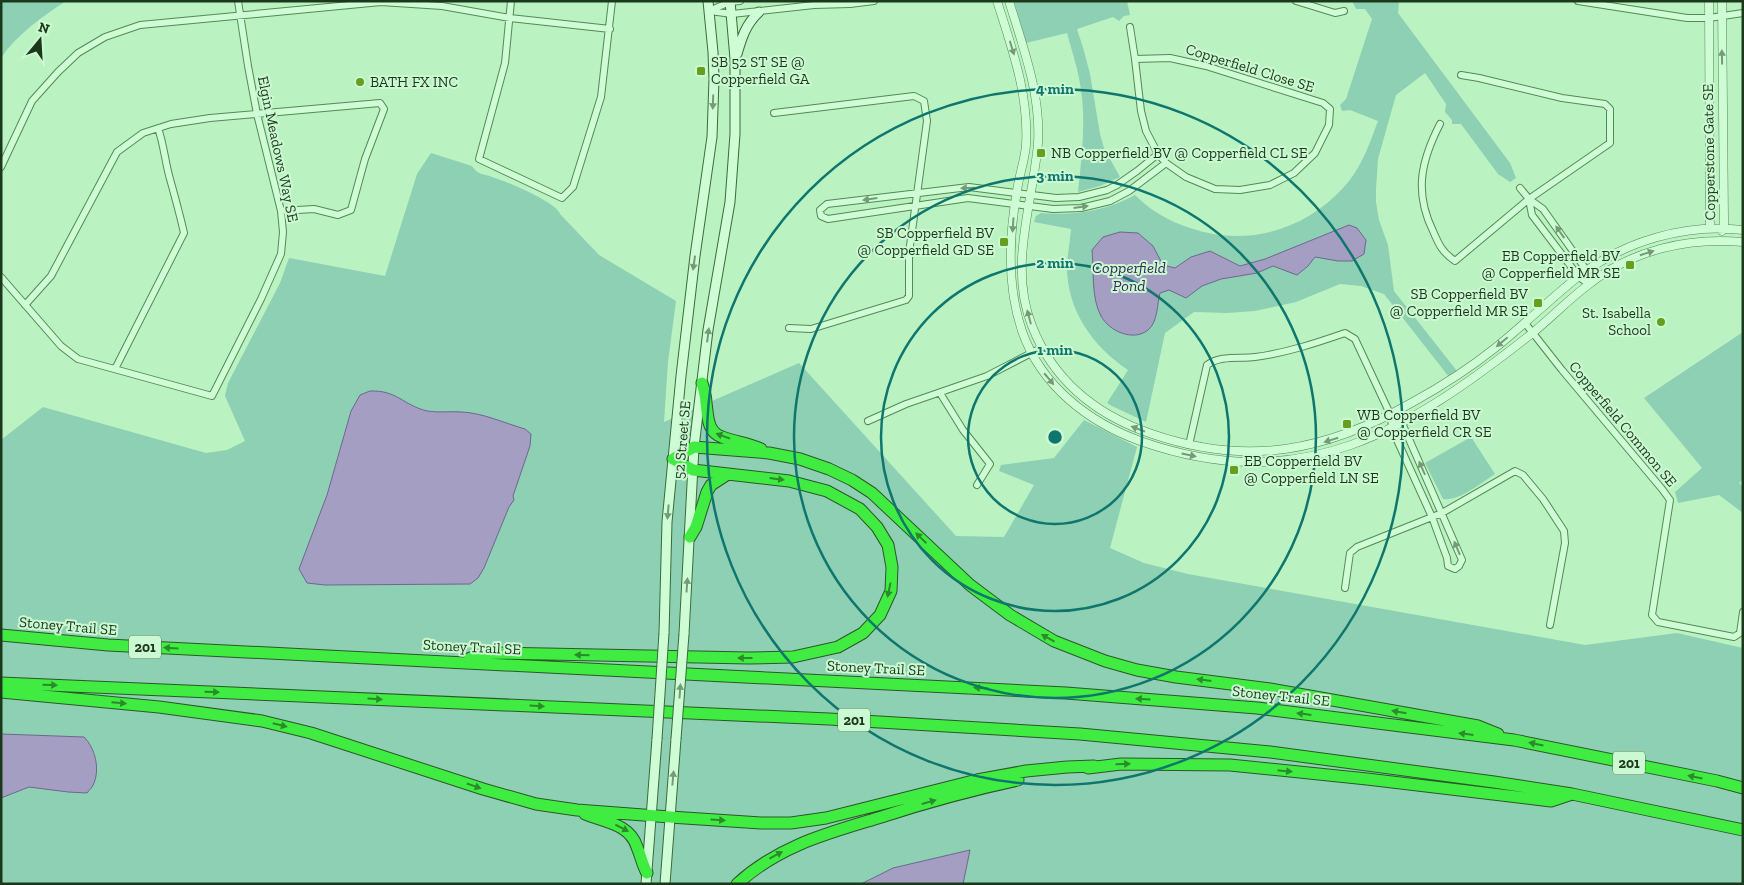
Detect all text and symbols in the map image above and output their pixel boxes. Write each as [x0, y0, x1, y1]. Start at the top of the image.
north arrow [15, 15, 65, 65]
text: N [36, 18, 52, 38]
street label: Copperfield Close SE [1183, 40, 1317, 96]
one-way arrow [1008, 41, 1016, 56]
one-way arrow [1718, 48, 1726, 64]
place label: SB 52 ST SE @ Copperfield GA [711, 53, 810, 88]
marker: SB 52 ST SE @ Copperfield GA [695, 65, 707, 77]
place label: BATH FX INC [370, 73, 458, 91]
street label: Elgin Meadows Way SE [254, 74, 302, 224]
marker: BATH FX INC [354, 76, 366, 88]
text: 4 min [1036, 80, 1074, 98]
street label: Copperstone Gate SE [1699, 83, 1719, 220]
one-way arrow [709, 94, 717, 110]
place label: NB Copperfield BV @ Copperfield CL SE [1051, 144, 1308, 162]
marker: NB Copperfield BV @ Copperfield CL SE [1035, 147, 1047, 159]
text: 3 min [1036, 167, 1074, 185]
one-way arrow [960, 184, 976, 192]
one-way arrow [861, 195, 877, 203]
one-way arrow [1074, 203, 1090, 211]
one-way arrow [1009, 217, 1017, 233]
place label: SB Copperfield BV @ Copperfield GD SE [857, 224, 994, 259]
one-way arrow [1555, 226, 1565, 239]
marker: SB Copperfield BV @ Copperfield GD SE [998, 236, 1010, 248]
place label: EB Copperfield BV @ Copperfield MR SE [1482, 247, 1620, 282]
one-way arrow [1640, 248, 1655, 256]
text: 2 min [1036, 254, 1074, 272]
one-way arrow [690, 256, 698, 272]
water label: Copperfield Pond [1092, 258, 1166, 295]
marker: EB Copperfield BV @ Copperfield MR SE [1624, 259, 1636, 271]
place label: SB Copperfield BV @ Copperfield MR SE [1390, 285, 1528, 320]
marker: SB Copperfield BV @ Copperfield MR SE [1532, 297, 1544, 309]
place label: St. Isabella School [1582, 304, 1651, 339]
one-way arrow [1025, 309, 1033, 324]
marker: St. Isabella School [1655, 316, 1667, 328]
one-way arrow [704, 327, 712, 343]
one-way arrow [1495, 337, 1508, 348]
text: 1 min [1037, 341, 1073, 359]
street label: Copperfield Common SE [1565, 358, 1681, 491]
one-way arrow [1043, 372, 1054, 385]
street label: 52 Street SE [670, 400, 694, 480]
place label: WB Copperfield BV @ Copperfield CR SE [1357, 406, 1492, 441]
marker: WB Copperfield BV @ Copperfield CR SE [1341, 418, 1353, 430]
one-way arrow [1130, 425, 1145, 433]
centre of rings [1046, 428, 1064, 446]
one-way arrow [716, 432, 731, 439]
one-way arrow [1324, 436, 1339, 444]
one-way arrow [1181, 452, 1197, 460]
place label: EB Copperfield BV @ Copperfield LN SE [1244, 452, 1379, 487]
one-way arrow [1418, 461, 1426, 475]
marker: EB Copperfield BV @ Copperfield LN SE [1228, 464, 1240, 476]
one-way arrow [769, 475, 785, 483]
one-way arrow [664, 504, 672, 520]
one-way arrow [915, 532, 927, 544]
one-way arrow [1453, 540, 1461, 555]
one-way arrow [683, 577, 691, 593]
one-way arrow [885, 582, 893, 598]
street label: Stoney Trail SE [18, 613, 118, 639]
one-way arrow [1042, 633, 1055, 642]
street label: Stoney Trail SE [423, 635, 522, 659]
road number: 201 [129, 636, 161, 659]
one-way arrow [162, 643, 178, 651]
one-way arrow [574, 651, 590, 659]
one-way arrow [736, 654, 752, 662]
street label: Stoney Trail SE [827, 656, 926, 680]
one-way arrow [1196, 676, 1212, 684]
one-way arrow [42, 681, 58, 689]
one-way arrow [676, 682, 684, 698]
street label: Stoney Trail SE [1231, 682, 1331, 710]
one-way arrow [972, 684, 988, 692]
one-way arrow [205, 688, 221, 696]
one-way arrow [1134, 694, 1150, 702]
one-way arrow [367, 695, 383, 703]
one-way arrow [112, 699, 128, 707]
one-way arrow [529, 703, 545, 711]
one-way arrow [1391, 707, 1407, 715]
road number: 201 [838, 708, 870, 732]
one-way arrow [1296, 710, 1312, 718]
one-way arrow [273, 722, 288, 730]
one-way arrow [1457, 730, 1473, 738]
one-way arrow [1529, 740, 1544, 748]
road number: 201 [1613, 751, 1645, 774]
one-way arrow [1115, 760, 1131, 768]
one-way arrow [1277, 767, 1293, 775]
one-way arrow [669, 770, 677, 786]
one-way arrow [1688, 773, 1703, 781]
one-way arrow [467, 782, 482, 790]
one-way arrow [922, 797, 937, 805]
one-way arrow [711, 816, 727, 824]
one-way arrow [615, 825, 629, 833]
one-way arrow [769, 851, 783, 859]

